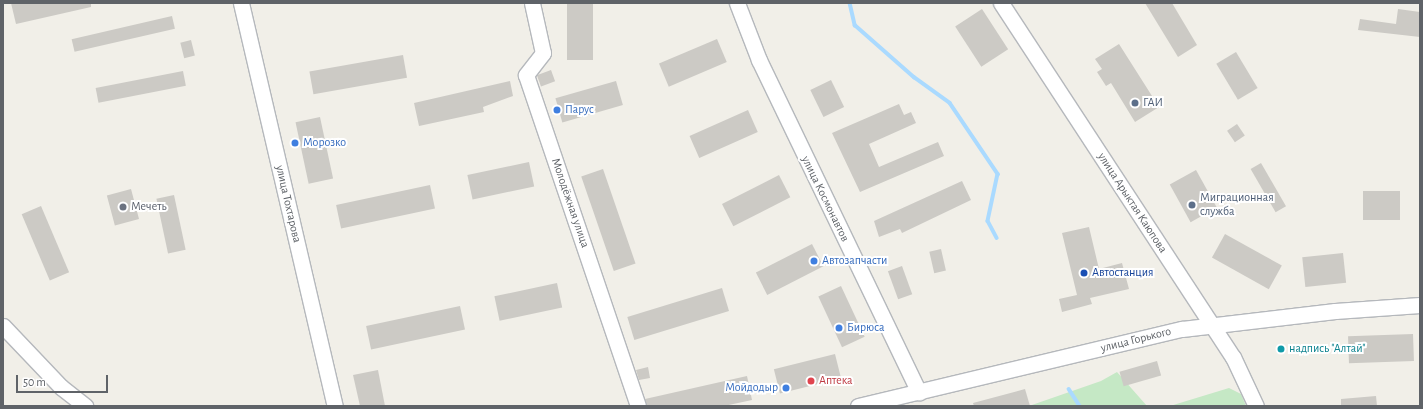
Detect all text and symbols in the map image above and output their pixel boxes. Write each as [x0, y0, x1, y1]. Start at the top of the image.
place label: ГАИ [1143, 96, 1163, 110]
marker: ГАИ [1130, 98, 1140, 108]
place label: Парус [565, 103, 594, 117]
marker: Парус [552, 105, 562, 115]
place label: Морозко [303, 136, 346, 150]
marker: Морозко [290, 138, 300, 148]
street label: улица Арыктая Каюпова [1094, 150, 1170, 256]
street label: улица Космонавтов [798, 154, 852, 244]
street label: Молодёжная улица [548, 156, 592, 250]
street label: улица Тохтарова [272, 164, 304, 244]
place label: Миграционная служба [1200, 191, 1274, 219]
place label: Мечеть [131, 200, 167, 214]
marker: Миграционная служба [1187, 200, 1197, 210]
marker: Мечеть [118, 202, 128, 212]
place label: Автозапчасти [822, 254, 887, 268]
marker: Автозапчасти [809, 256, 819, 266]
place label: Автостанция [1092, 266, 1154, 280]
marker: Автостанция [1079, 268, 1089, 278]
place label: Бирюса [847, 321, 884, 335]
marker: Бирюса [834, 323, 844, 333]
street label: улица Горького [1099, 324, 1173, 356]
place label: надпись "Алтай" [1289, 342, 1366, 356]
marker: надпись "Алтай" [1276, 344, 1286, 354]
scale bar [18, 367, 110, 393]
place label: Аптека [819, 374, 853, 388]
text: 50 m [23, 376, 46, 388]
marker: Аптека [806, 376, 816, 386]
place label: Мойдодыр [725, 381, 778, 395]
marker: Мойдодыр [781, 383, 791, 393]

